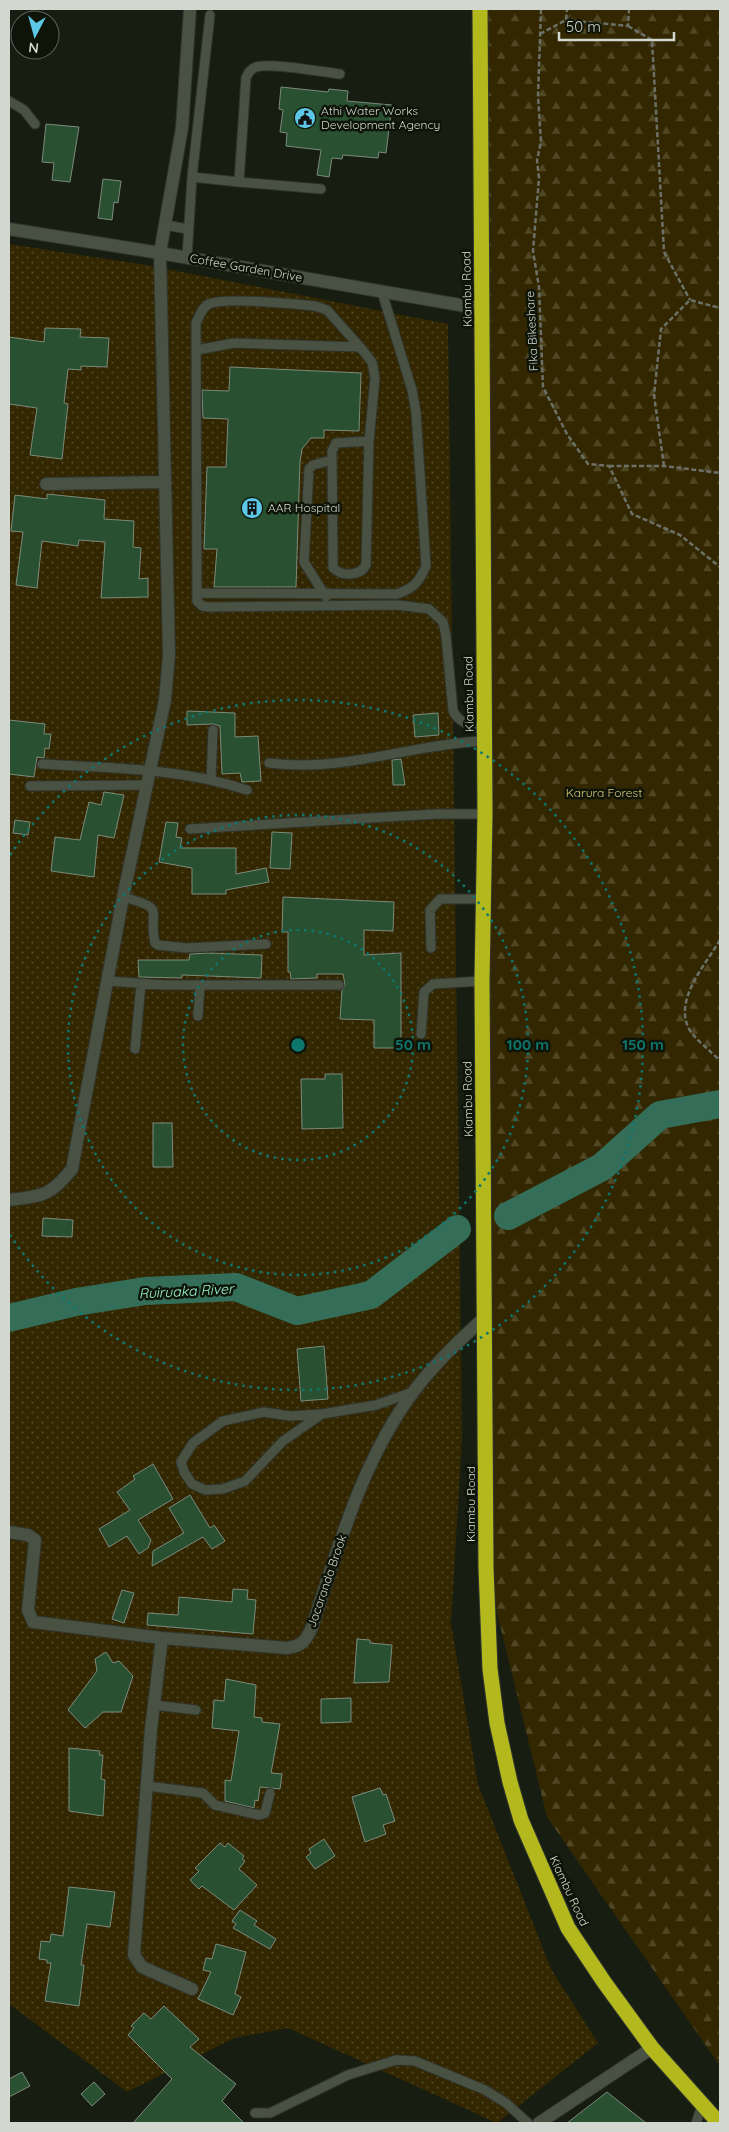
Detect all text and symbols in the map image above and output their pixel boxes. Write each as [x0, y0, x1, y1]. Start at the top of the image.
north arrow [10, 10, 60, 60]
scale bar [559, 10, 674, 42]
text: 50 m [566, 17, 601, 36]
text: N [28, 38, 40, 57]
place label: Athi Water Works Development Agency [321, 103, 440, 132]
public building icon: Athi Water Works Development Agency [293, 106, 317, 130]
street label: Coffee Garden Drive [189, 250, 304, 285]
street label: Kiambu Road [458, 251, 475, 327]
street label: Fika Bikeshare [522, 290, 541, 372]
building icon: AAR Hospital [240, 496, 264, 520]
place label: AAR Hospital [268, 500, 340, 515]
street label: Kiambu Road [460, 656, 477, 732]
park label: Karura Forest [566, 785, 642, 800]
text: 50 m [395, 1035, 431, 1054]
text: 100 m [507, 1035, 549, 1054]
text: 150 m [622, 1035, 664, 1054]
centre of rings [289, 1036, 307, 1054]
street label: Kiambu Road [459, 1061, 476, 1137]
water label: Ruiruaka River [138, 1279, 235, 1302]
street label: Kiambu Road [463, 1466, 478, 1542]
street label: Jacaranda Brook [304, 1532, 349, 1629]
street label: Kiambu Road [547, 1853, 592, 1928]

